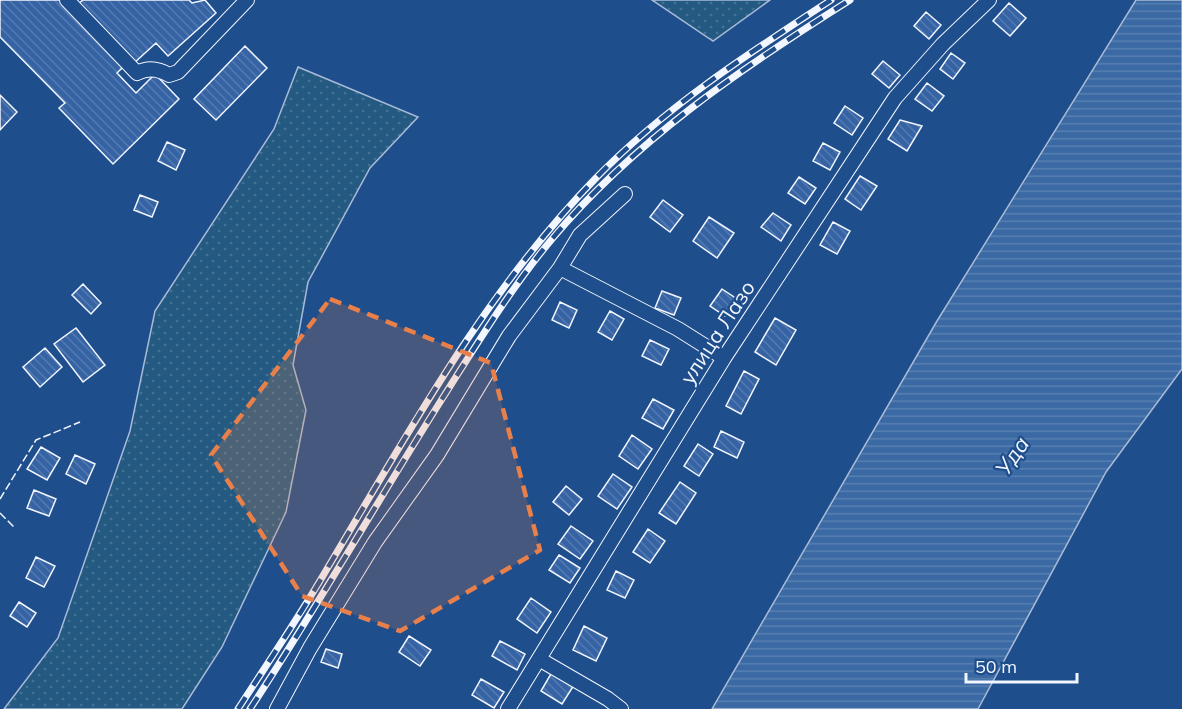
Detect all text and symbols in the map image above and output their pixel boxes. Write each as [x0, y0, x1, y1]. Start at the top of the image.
street label: улица Лазо [674, 275, 760, 389]
water label: Уда [989, 431, 1035, 481]
scale bar [966, 646, 1077, 684]
text: 50 m [975, 655, 1017, 678]

